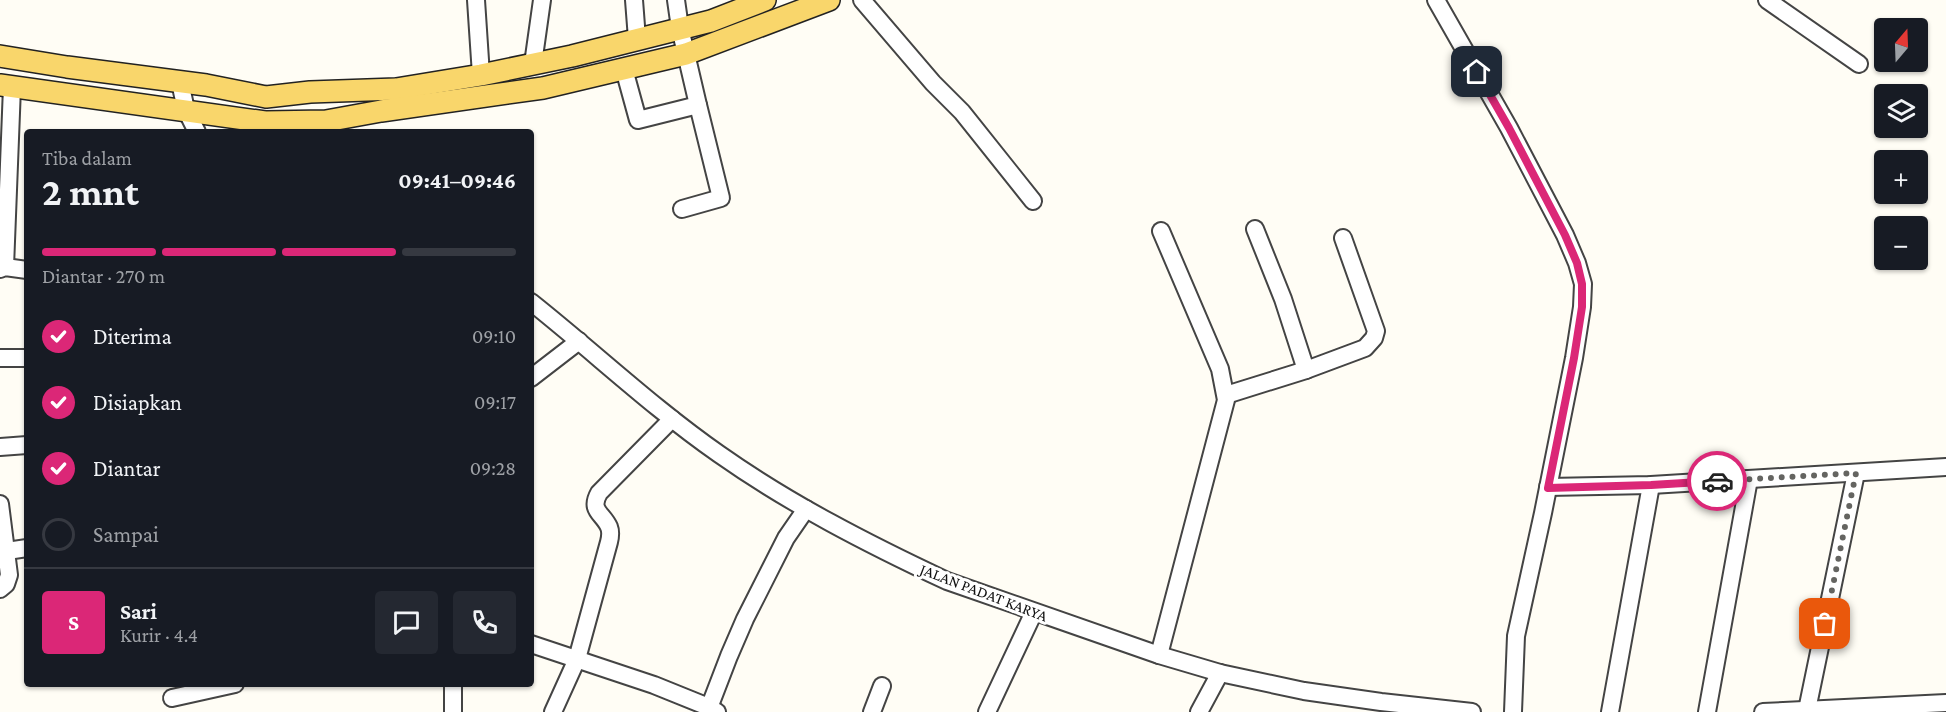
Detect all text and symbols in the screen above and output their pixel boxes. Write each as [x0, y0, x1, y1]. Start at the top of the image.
north arrow [1874, 18, 1928, 72]
map controls [1874, 18, 1928, 270]
pin [1451, 46, 1502, 97]
icon: home [1460, 55, 1493, 88]
button: layers [1874, 84, 1928, 138]
text: Tiba dalam [42, 147, 132, 169]
button: + [1874, 150, 1928, 204]
text: 09:41–09:46 [398, 168, 516, 193]
text: 2 mnt [42, 170, 139, 213]
button: − [1874, 216, 1928, 270]
text: Diantar · 270 m [42, 265, 165, 287]
icon: check [42, 320, 75, 353]
text: Diterima [93, 324, 172, 349]
text: 09:10 [472, 325, 516, 347]
icon: check [42, 386, 75, 419]
text: Disiapkan [93, 390, 182, 415]
text: 09:17 [474, 391, 516, 413]
courier [1687, 451, 1747, 511]
icon: check [42, 452, 75, 485]
text: Diantar [93, 456, 161, 481]
text: 09:28 [470, 457, 516, 479]
icon: car [1701, 465, 1734, 498]
text: Sampai [93, 522, 159, 547]
street label: JALAN PADAT KARYA [915, 560, 1051, 626]
button: chat [375, 591, 438, 654]
button: phone [453, 591, 516, 654]
pin [1799, 598, 1850, 649]
text: Sari [120, 599, 157, 624]
icon: bag [1808, 607, 1841, 640]
text: S [68, 610, 79, 635]
text: Kurir · 4.4 [120, 624, 198, 646]

